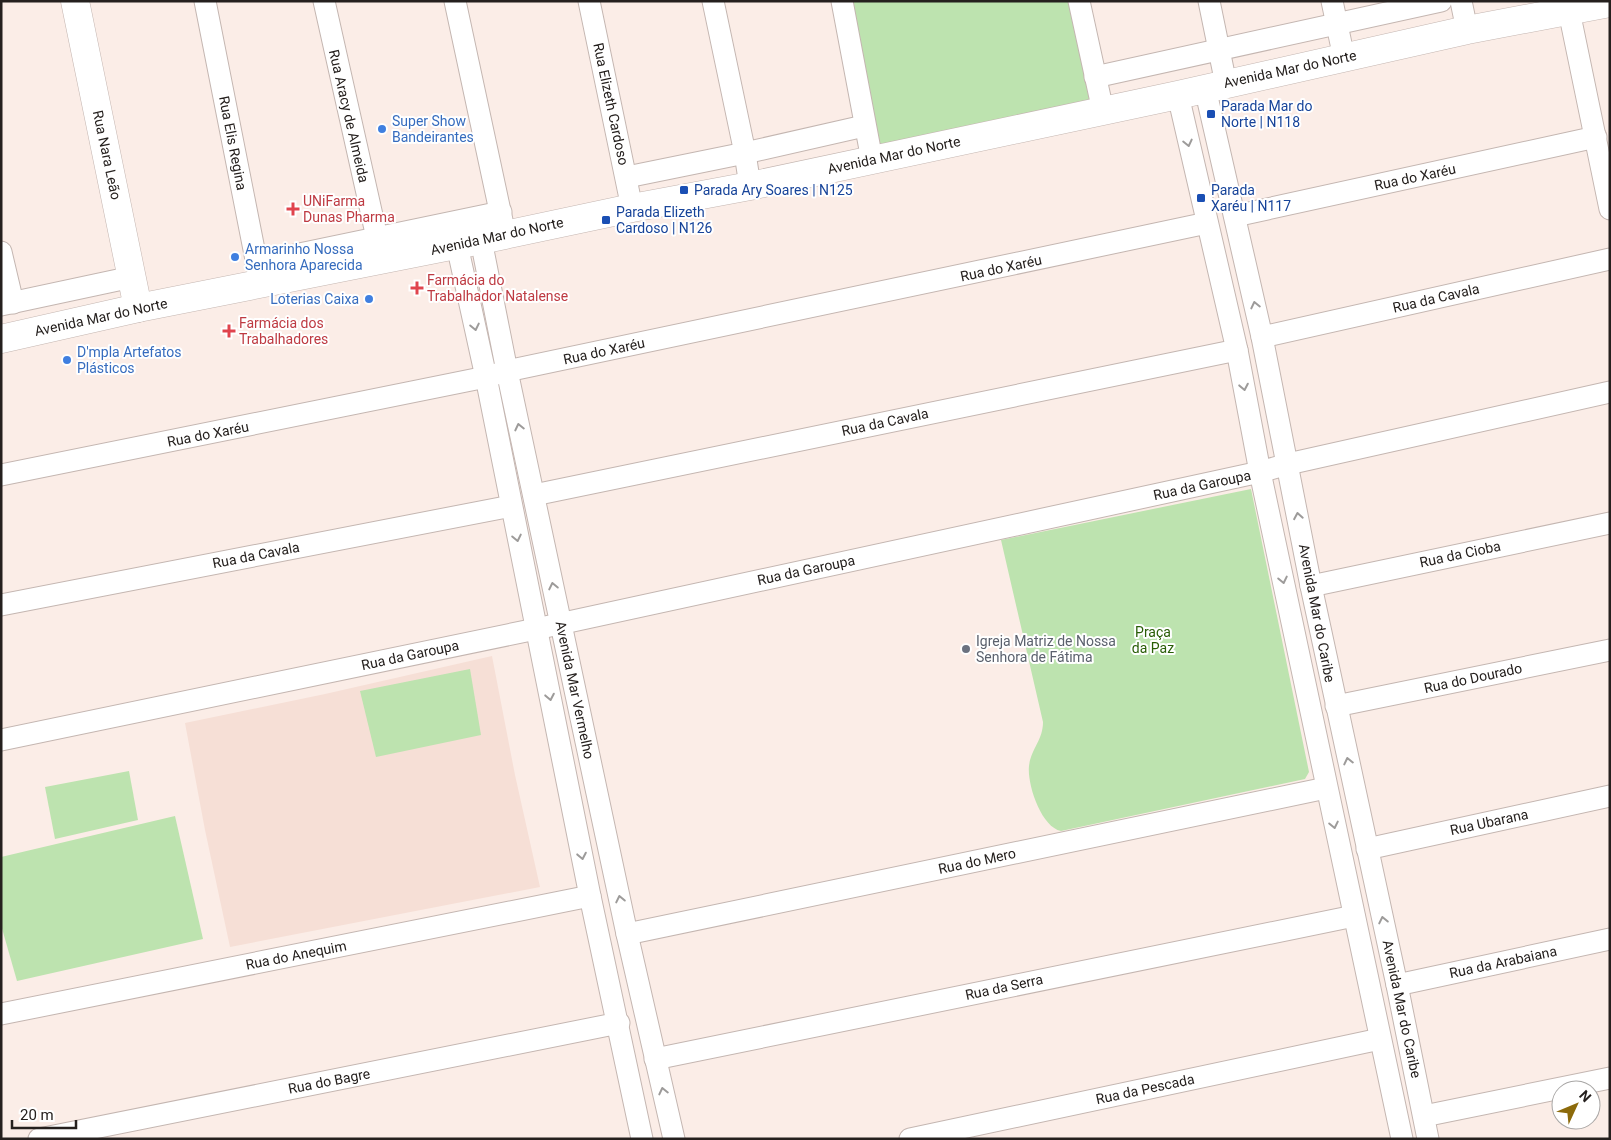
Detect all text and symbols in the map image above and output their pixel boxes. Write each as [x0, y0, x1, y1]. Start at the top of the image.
street label: Rua Elizeth Cardoso [590, 41, 632, 167]
street label: Avenida Mar do Norte [1222, 47, 1358, 91]
street label: Rua Aracy de Almeida [326, 48, 372, 184]
street label: Rua Elis Regina [216, 95, 250, 191]
place label: Parada Mar do Norte | N118 [1221, 98, 1312, 130]
marker: Parada Mar do Norte | N118 [1205, 108, 1217, 120]
street label: Rua Nara Leão [90, 109, 124, 201]
place label: Super Show Bandeirantes [392, 113, 474, 145]
marker: Super Show Bandeirantes [376, 123, 388, 135]
street label: Avenida Mar do Norte [826, 133, 962, 177]
one-way arrow [1182, 138, 1193, 147]
street label: Rua do Xaréu [1373, 161, 1457, 193]
place label: Parada Ary Soares | N125 [694, 182, 853, 198]
place label: Parada Xaréu | N117 [1211, 182, 1291, 214]
marker: Parada Ary Soares | N125 [678, 184, 690, 196]
marker: Parada Xaréu | N117 [1195, 192, 1207, 204]
place label: UNiFarma Dunas Pharma [303, 193, 395, 225]
marker: UNiFarma Dunas Pharma [287, 203, 299, 215]
place label: Parada Elizeth Cardoso | N126 [616, 204, 713, 236]
street label: Avenida Mar do Norte [429, 214, 565, 258]
marker: Parada Elizeth Cardoso | N126 [600, 214, 612, 226]
place label: Armarinho Nossa Senhora Aparecida [245, 241, 363, 273]
marker: Armarinho Nossa Senhora Aparecida [229, 251, 241, 263]
street label: Rua do Xaréu [959, 252, 1043, 284]
place label: Farmácia do Trabalhador Natalense [427, 272, 568, 304]
street label: Rua da Cavala [1391, 280, 1481, 316]
marker: Farmácia do Trabalhador Natalense [411, 282, 423, 294]
place label: Loterias Caixa [270, 291, 359, 307]
marker: Loterias Caixa [363, 293, 375, 305]
street label: Avenida Mar do Norte [33, 295, 169, 339]
one-way arrow [1250, 301, 1261, 310]
place label: Farmácia dos Trabalhadores [239, 315, 328, 347]
one-way arrow [469, 322, 480, 331]
marker: Farmácia dos Trabalhadores [223, 325, 235, 337]
street label: Rua do Xaréu [562, 335, 646, 367]
place label: D'mpla Artefatos Plásticos [77, 344, 182, 376]
marker: D'mpla Artefatos Plásticos [61, 354, 73, 366]
one-way arrow [1238, 382, 1248, 391]
street label: Rua da Cavala [840, 405, 930, 439]
street label: Rua do Xaréu [166, 418, 250, 450]
one-way arrow [514, 422, 525, 431]
street label: Rua da Garoupa [1152, 467, 1252, 503]
one-way arrow [1293, 512, 1303, 520]
one-way arrow [512, 533, 522, 542]
street label: Rua da Cioba [1418, 538, 1502, 570]
street label: Rua da Cavala [211, 539, 301, 571]
street label: Avenida Mar do Caribe [1296, 542, 1338, 684]
street label: Rua da Garoupa [756, 552, 856, 588]
one-way arrow [1277, 576, 1287, 585]
one-way arrow [548, 581, 559, 590]
street label: Avenida Mar Vermelho [553, 620, 597, 760]
park label: Praça da Paz [1132, 624, 1174, 656]
place label: Igreja Matriz de Nossa Senhora de Fátima [976, 633, 1116, 665]
street label: Rua da Garoupa [360, 637, 460, 673]
marker: Igreja Matriz de Nossa Senhora de Fátima [960, 643, 972, 655]
street label: Rua do Dourado [1423, 660, 1523, 696]
one-way arrow [544, 692, 555, 701]
one-way arrow [1343, 756, 1354, 765]
street label: Rua Ubarana [1448, 806, 1530, 838]
one-way arrow [1328, 820, 1339, 829]
street label: Rua do Mero [937, 845, 1017, 877]
one-way arrow [577, 852, 587, 861]
one-way arrow [615, 894, 625, 903]
one-way arrow [1378, 915, 1389, 924]
street label: Rua do Anequim [244, 937, 348, 973]
street label: Avenida Mar do Caribe [1380, 939, 1424, 1079]
street label: Rua da Arabaiana [1448, 943, 1558, 981]
street label: Rua da Serra [964, 971, 1044, 1003]
street label: Rua do Bagre [287, 1065, 371, 1097]
street label: Rua da Pescada [1094, 1071, 1196, 1107]
north arrow [1551, 1080, 1601, 1130]
one-way arrow [658, 1087, 669, 1096]
text: N [1576, 1087, 1595, 1105]
scale bar [12, 1098, 76, 1130]
text: 20 m [20, 1106, 54, 1124]

